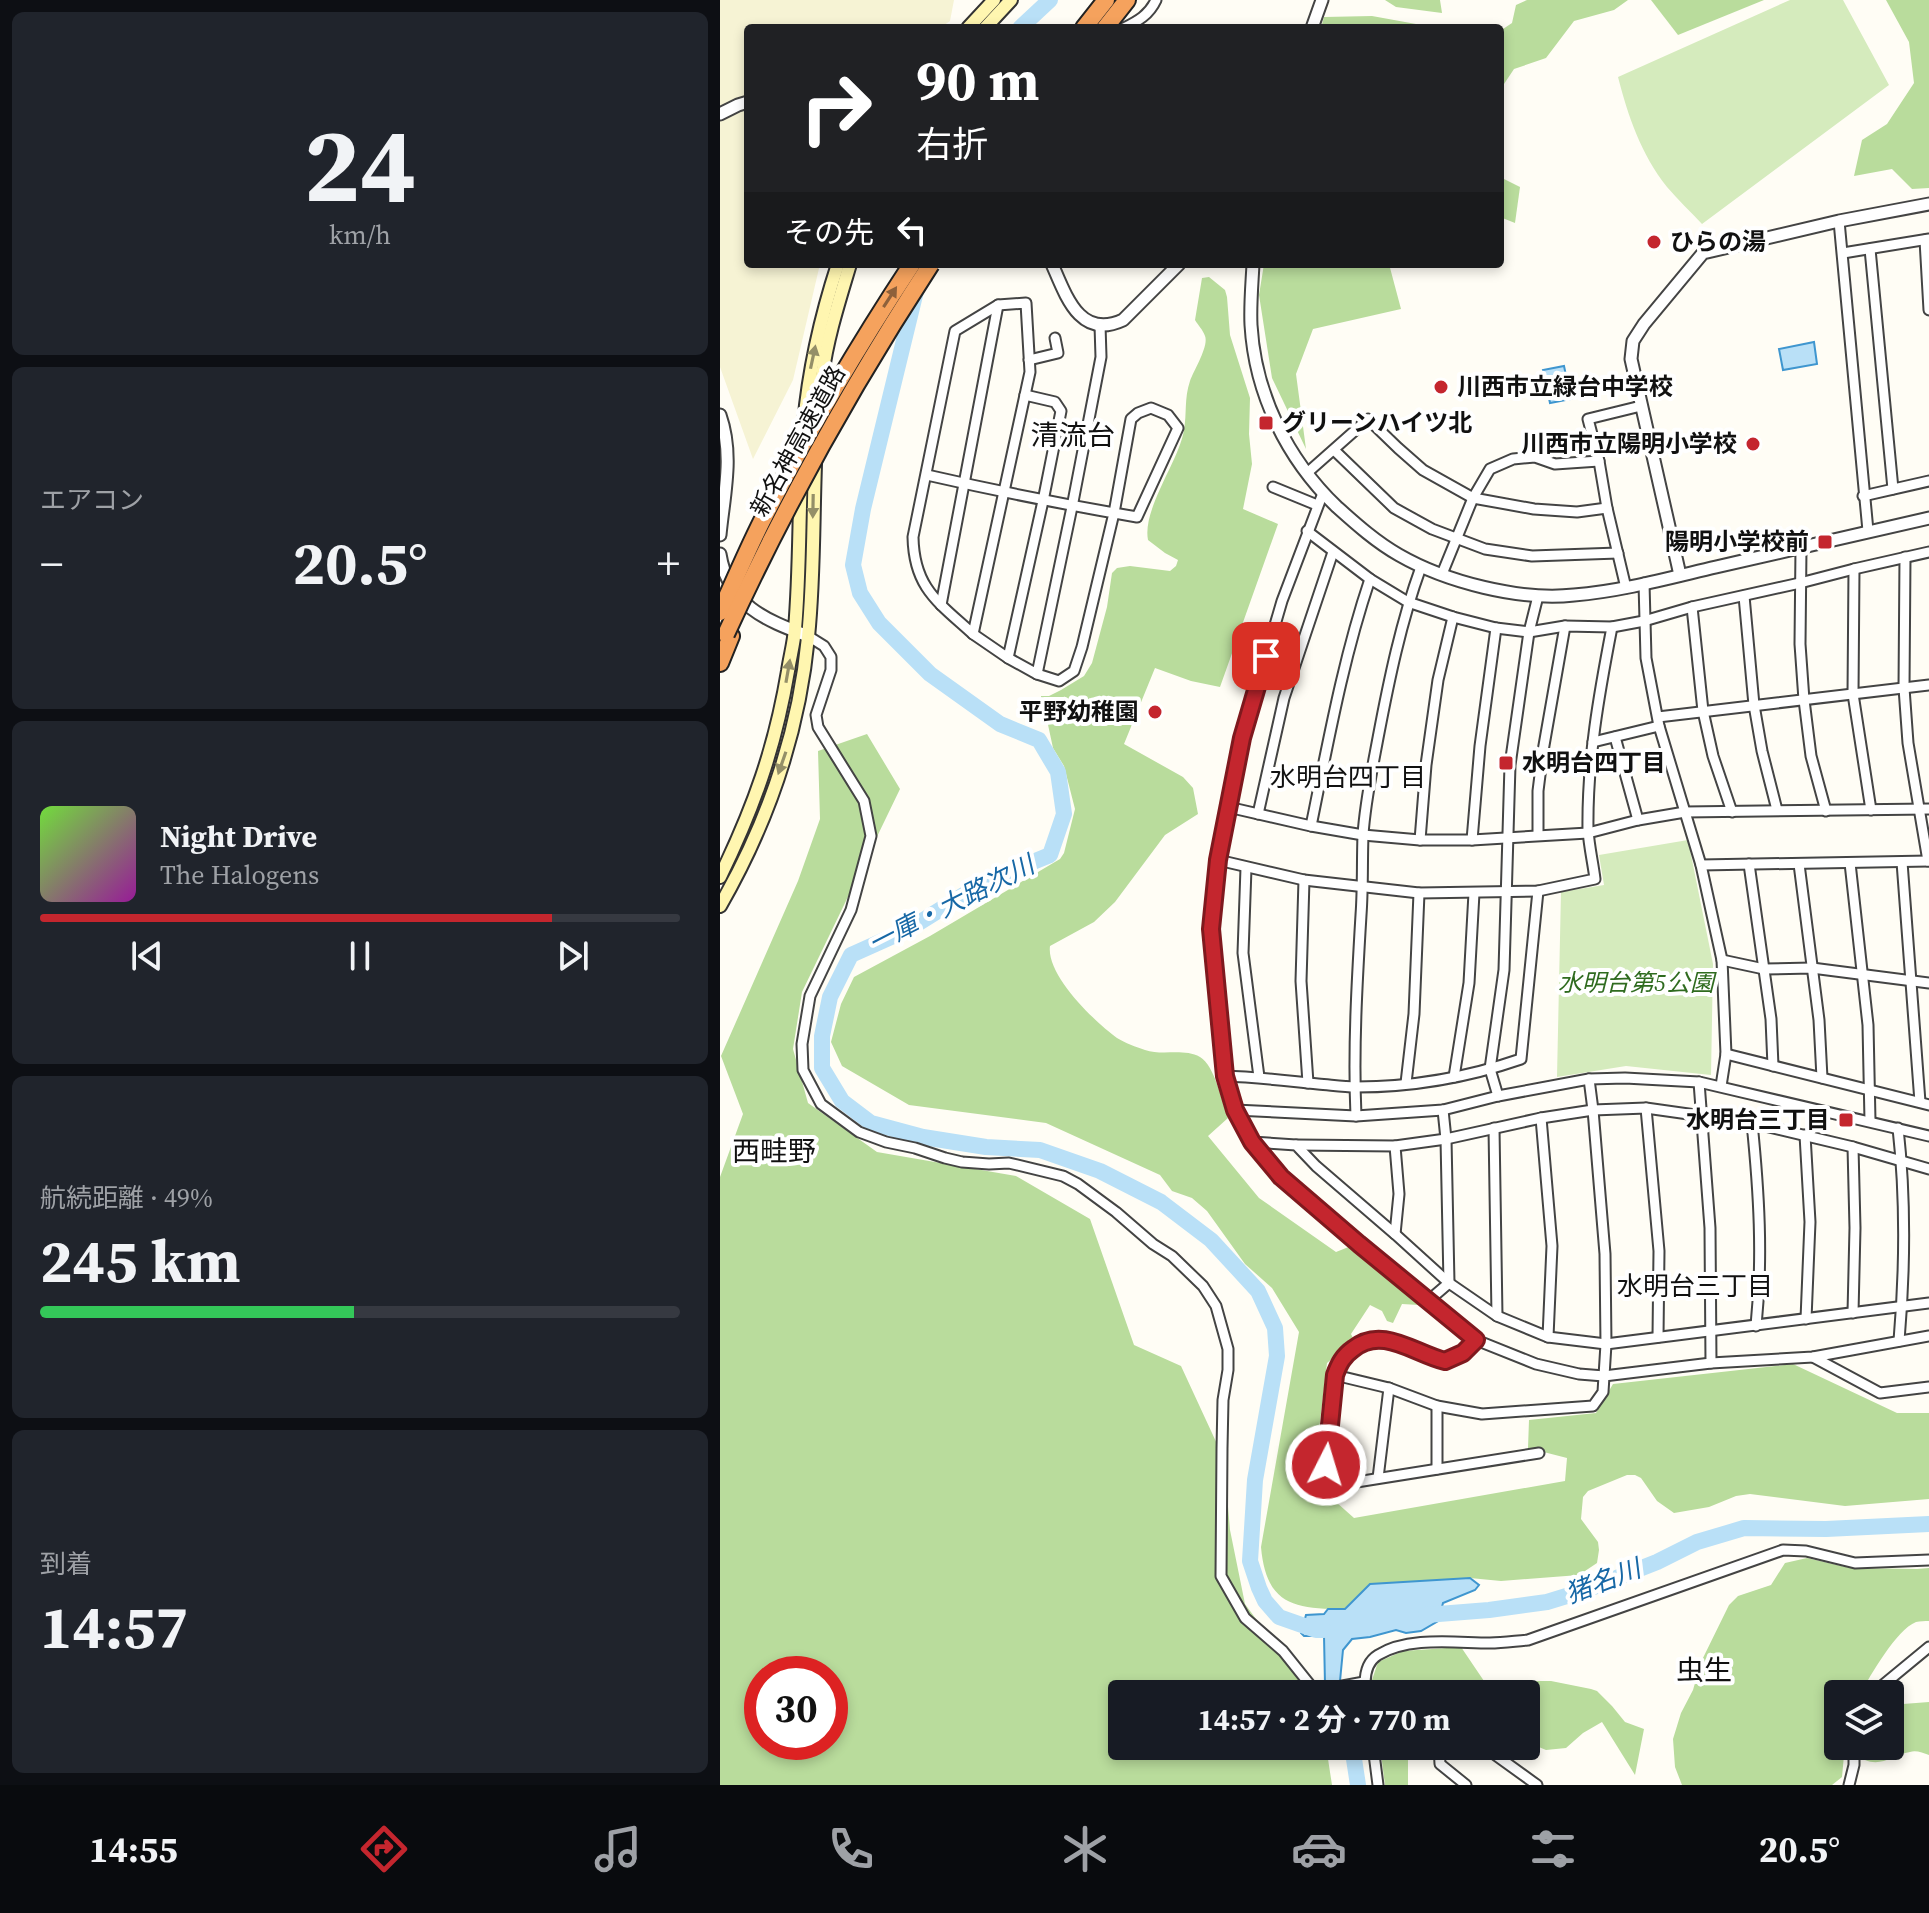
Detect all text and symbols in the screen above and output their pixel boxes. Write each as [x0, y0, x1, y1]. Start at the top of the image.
text: 90 m [916, 42, 1039, 119]
icon: right [784, 56, 888, 160]
text: 24 [304, 93, 416, 236]
text: 右折 [916, 120, 988, 169]
icon: left [890, 208, 934, 252]
text: その先 [784, 212, 874, 253]
text: km/h [329, 217, 391, 253]
place label: ひらの湯 [1670, 225, 1766, 258]
marker: ひらの湯 [1645, 233, 1663, 251]
one-way arrow [883, 286, 897, 308]
one-way arrow [807, 344, 820, 369]
street label: 新名神高速道路 [742, 359, 853, 522]
place label: 川西市立緑台中学校 [1457, 370, 1673, 403]
marker: 川西市立緑台中学校 [1432, 378, 1450, 396]
place label: グリーンハイツ北 [1282, 406, 1472, 439]
marker: グリーンハイツ北 [1257, 414, 1275, 432]
district label: 清流台 [1031, 416, 1115, 454]
place label: 川西市立陽明小学校 [1521, 427, 1737, 460]
marker: 川西市立陽明小学校 [1744, 435, 1762, 453]
text: エアコン [40, 482, 144, 518]
one-way arrow [807, 494, 819, 519]
text: 20.5° [292, 522, 428, 604]
place label: 陽明小学校前 [1665, 525, 1809, 558]
text: − [40, 533, 63, 594]
text: + [657, 533, 680, 594]
marker: 陽明小学校前 [1816, 533, 1834, 551]
pin [1232, 622, 1300, 690]
icon: arrive [1244, 634, 1288, 678]
one-way arrow [782, 659, 795, 684]
place label: 平野幼稚園 [1019, 695, 1139, 728]
marker: 平野幼稚園 [1146, 703, 1164, 721]
place label: 水明台四丁目 [1522, 746, 1666, 779]
one-way arrow [776, 751, 788, 775]
marker: 水明台四丁目 [1497, 754, 1515, 772]
district label: 水明台四丁目 [1270, 759, 1426, 795]
text: Night Drive [160, 816, 317, 857]
water label: 一庫・大路次川 [862, 845, 1043, 961]
text: The Halogens [160, 857, 319, 893]
icon: previous [125, 934, 169, 978]
icon: pause [338, 934, 382, 978]
icon: next [551, 934, 595, 978]
park label: 水明台第5公園 [1558, 966, 1717, 999]
place label: 水明台三丁目 [1686, 1103, 1830, 1136]
marker: 水明台三丁目 [1837, 1111, 1855, 1129]
district label: 西畦野 [732, 1132, 816, 1170]
text: 航続距離 · 49% [40, 1180, 213, 1216]
text: 245 km [40, 1220, 241, 1302]
district label: 水明台三丁目 [1617, 1268, 1773, 1304]
position arrow [1284, 1423, 1368, 1507]
text: 到着 [40, 1546, 92, 1582]
water label: 猪名川 [1560, 1549, 1649, 1612]
text: 14:57 [40, 1586, 188, 1668]
district label: 虫生 [1676, 1651, 1732, 1689]
speed limit sign: 30 [744, 1656, 848, 1760]
map controls [1824, 1680, 1904, 1760]
button: layers [1824, 1680, 1904, 1760]
text: 14:57 · 2 分 · 770 m [1198, 1699, 1450, 1740]
icon: directions [356, 1821, 412, 1877]
icon: music [590, 1821, 646, 1877]
icon: phone [823, 1821, 879, 1877]
icon: climate [1057, 1821, 1113, 1877]
icon: car [1291, 1821, 1347, 1877]
icon: filters [1525, 1821, 1581, 1877]
text: 14:55 [89, 1825, 178, 1874]
text: 20.5° [1759, 1825, 1840, 1874]

